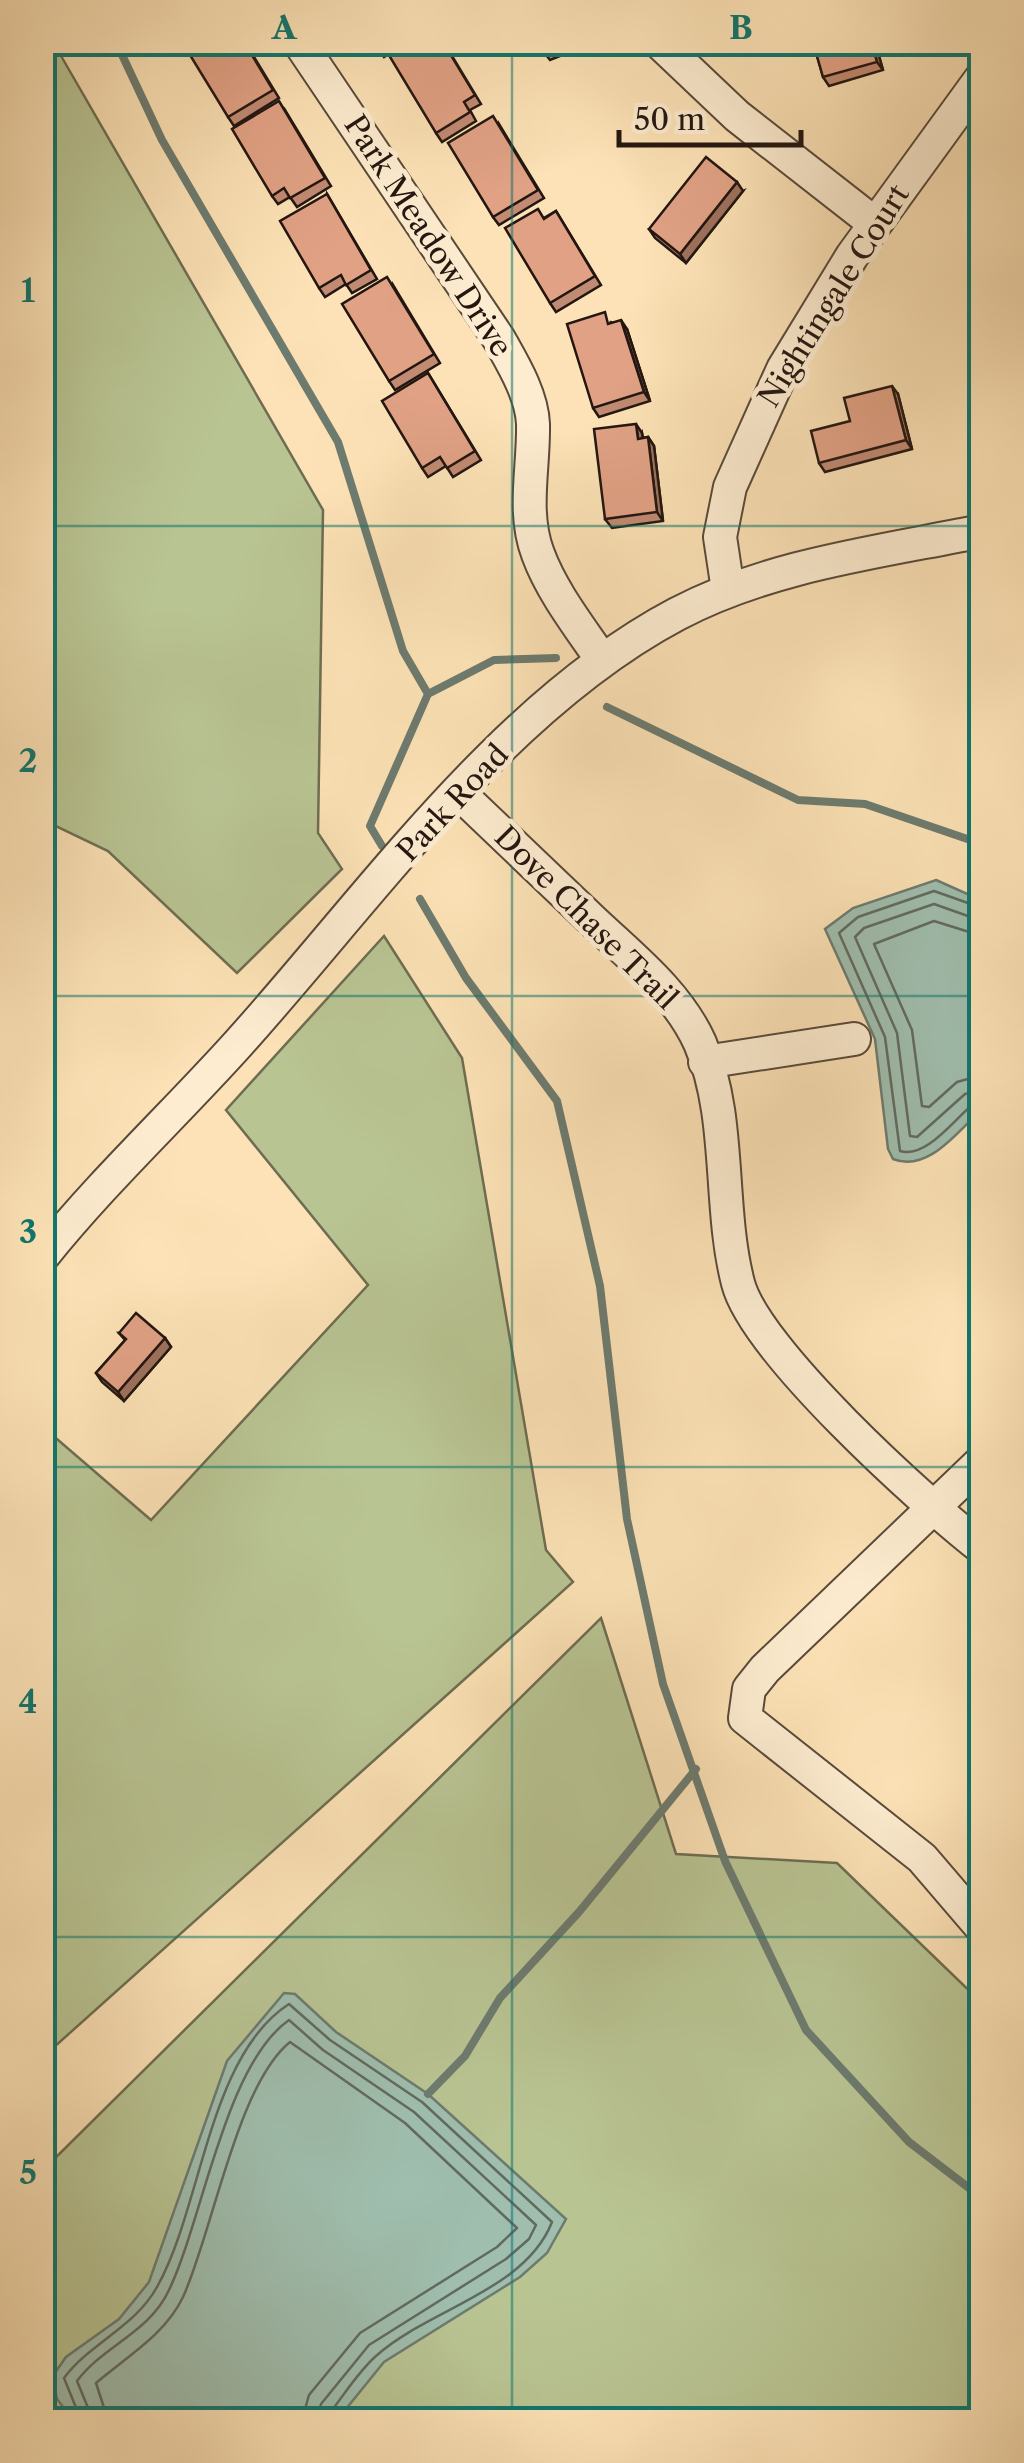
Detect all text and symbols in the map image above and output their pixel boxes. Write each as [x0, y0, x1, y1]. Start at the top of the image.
text: A [271, 8, 298, 47]
text: B [729, 8, 753, 47]
scale bar [619, 85, 802, 147]
text: 50 m [634, 101, 705, 138]
street label: Park Meadow Drive [337, 108, 520, 363]
street label: Nightingale Court [750, 177, 917, 414]
text: 1 [21, 271, 36, 310]
street label: Park Road [389, 736, 516, 869]
text: 2 [19, 741, 37, 780]
street label: Dove Chase Trail [487, 818, 686, 1017]
text: 3 [19, 1212, 37, 1251]
text: 4 [19, 1682, 37, 1721]
text: 5 [19, 2153, 37, 2192]

